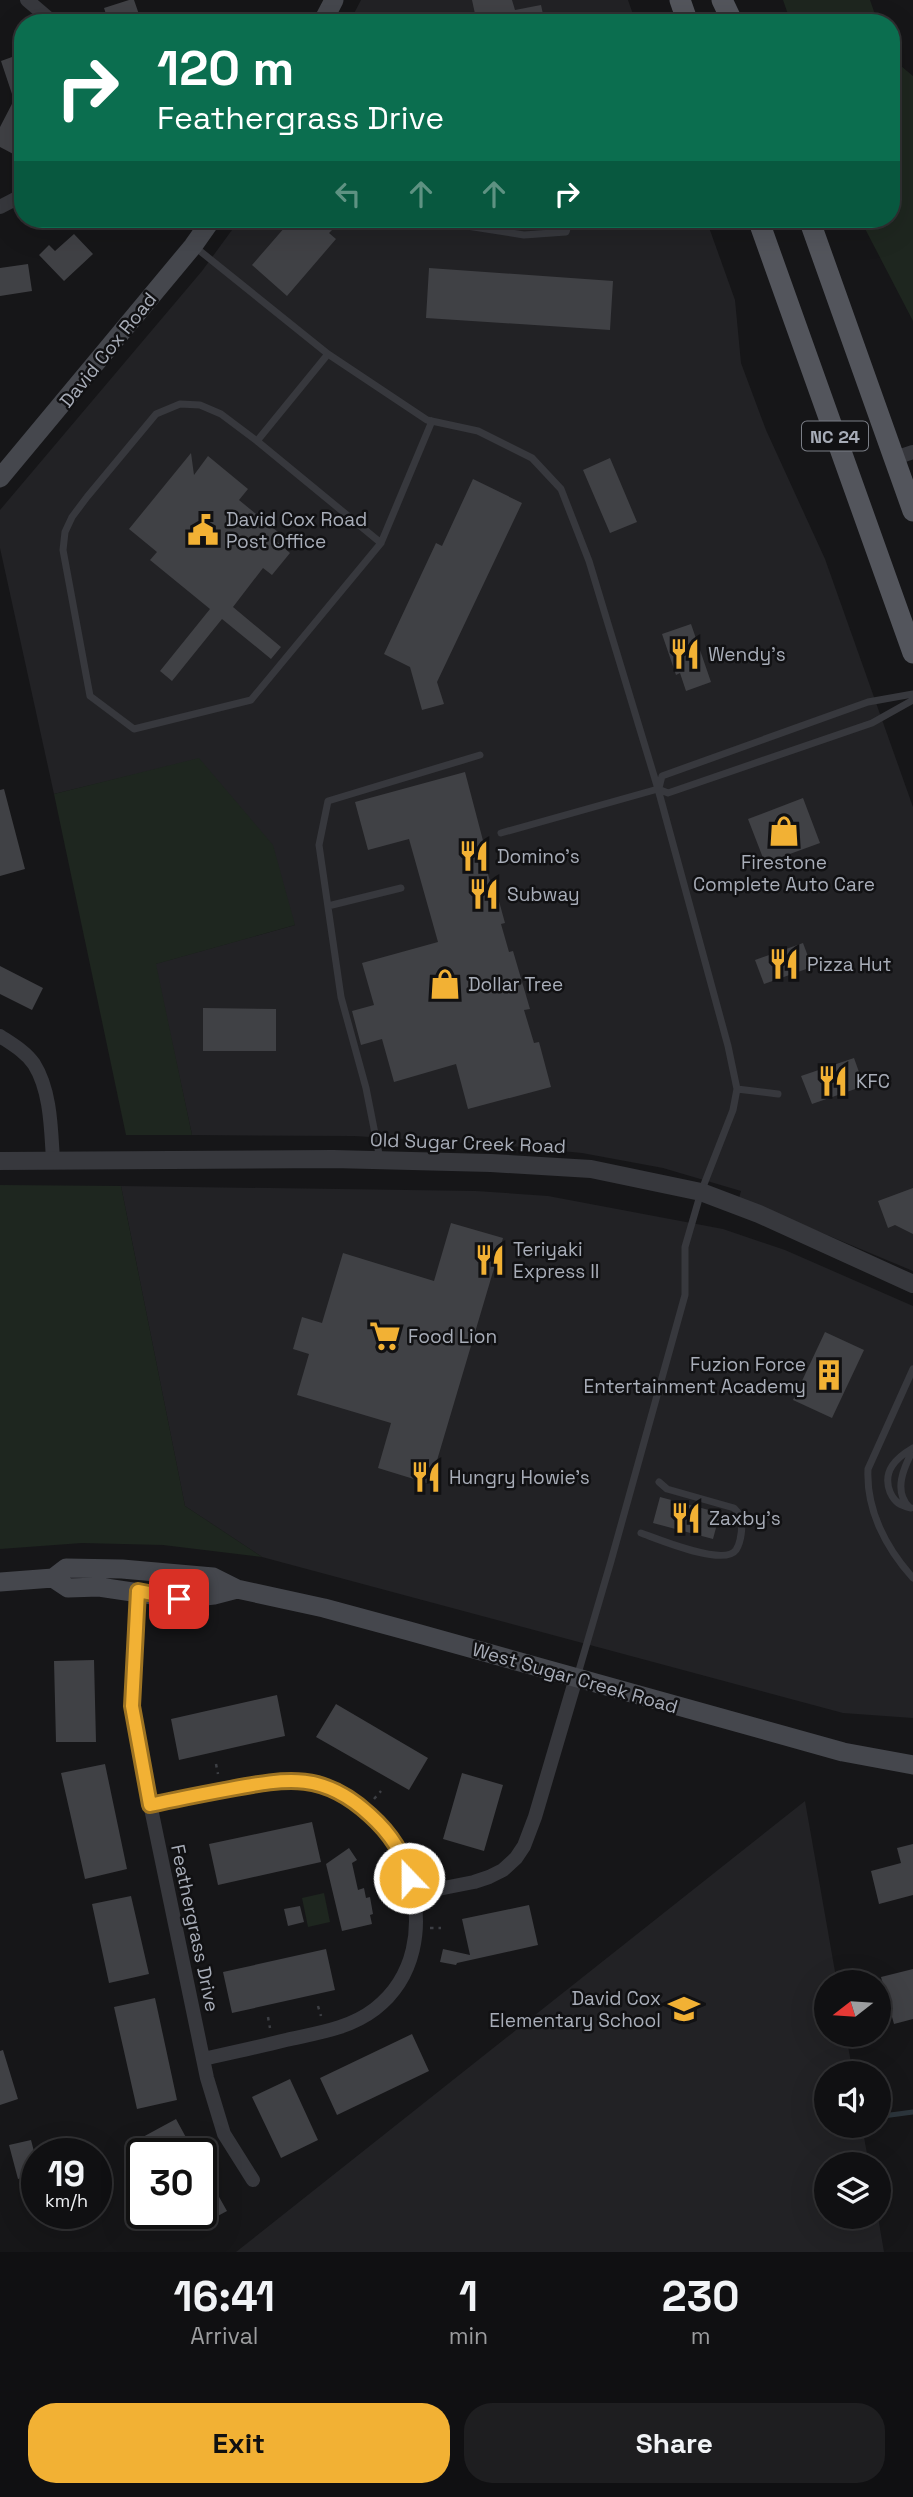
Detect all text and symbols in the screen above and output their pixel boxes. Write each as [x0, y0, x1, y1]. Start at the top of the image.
text: 120 m [157, 37, 294, 99]
icon: right [42, 42, 133, 133]
text: Feathergrass Drive [157, 98, 444, 138]
icon: left [329, 175, 367, 213]
icon: ahead [402, 175, 440, 213]
icon: ahead [475, 175, 513, 213]
icon: right [548, 175, 586, 213]
street label: David Cox Road [54, 287, 162, 413]
road number: NC 24 [802, 422, 868, 450]
place label: David Cox Road Post Office [226, 507, 367, 554]
public building icon: David Cox Road Post Office [186, 513, 220, 547]
restaurant icon: Wendy's [668, 637, 702, 671]
place label: Wendy's [708, 642, 786, 667]
shop icon: Firestone Complete Auto Care [767, 814, 801, 848]
restaurant icon: Domino's [457, 839, 491, 873]
place label: Domino's [497, 844, 580, 869]
place label: Firestone Complete Auto Care [693, 850, 875, 897]
restaurant icon: Subway [467, 877, 501, 911]
place label: Subway [507, 882, 580, 907]
restaurant icon: Pizza Hut [767, 947, 801, 981]
place label: Pizza Hut [807, 952, 891, 977]
shop icon: Dollar Tree [428, 967, 462, 1001]
place label: Dollar Tree [468, 972, 563, 997]
restaurant icon: KFC [816, 1064, 850, 1098]
place label: KFC [856, 1069, 890, 1094]
street label: Old Sugar Creek Road [370, 1127, 566, 1159]
place label: Teriyaki Express II [513, 1237, 599, 1284]
restaurant icon: Teriyaki Express II [473, 1243, 507, 1277]
supermarket icon: Food Lion [368, 1319, 402, 1353]
place label: Food Lion [408, 1324, 497, 1349]
place label: Fuzion Force Entertainment Academy [584, 1352, 806, 1399]
building icon: Fuzion Force Entertainment Academy [812, 1358, 846, 1392]
restaurant icon: Hungry Howie's [409, 1460, 443, 1494]
place label: Hungry Howie's [449, 1465, 590, 1490]
restaurant icon: Zaxby's [669, 1501, 703, 1535]
place label: Zaxby's [709, 1506, 781, 1531]
pin [149, 1569, 209, 1629]
icon: arrive [160, 1580, 198, 1618]
street label: West Sugar Creek Road [469, 1637, 681, 1719]
position arrow [372, 1841, 446, 1915]
street label: Feathergrass Drive [165, 1842, 225, 2014]
north arrow [814, 1970, 891, 2048]
map controls [814, 1970, 891, 2229]
place label: David Cox Elementary School [489, 1986, 661, 2033]
school or university icon: David Cox Elementary School [667, 1992, 701, 2026]
button: sound [814, 2061, 891, 2138]
speed limit sign: 30 [126, 2138, 217, 2229]
text: 19 [48, 2152, 85, 2196]
button: layers [814, 2152, 891, 2229]
text: km/h [45, 2189, 88, 2212]
text: 16:41 [174, 2270, 275, 2323]
text: 1 [459, 2270, 478, 2323]
text: 230 [662, 2270, 739, 2323]
text: Arrival [190, 2321, 259, 2351]
text: min [449, 2321, 488, 2351]
text: m [691, 2321, 710, 2351]
button: Exit [28, 2403, 450, 2483]
button: Share [464, 2403, 885, 2483]

